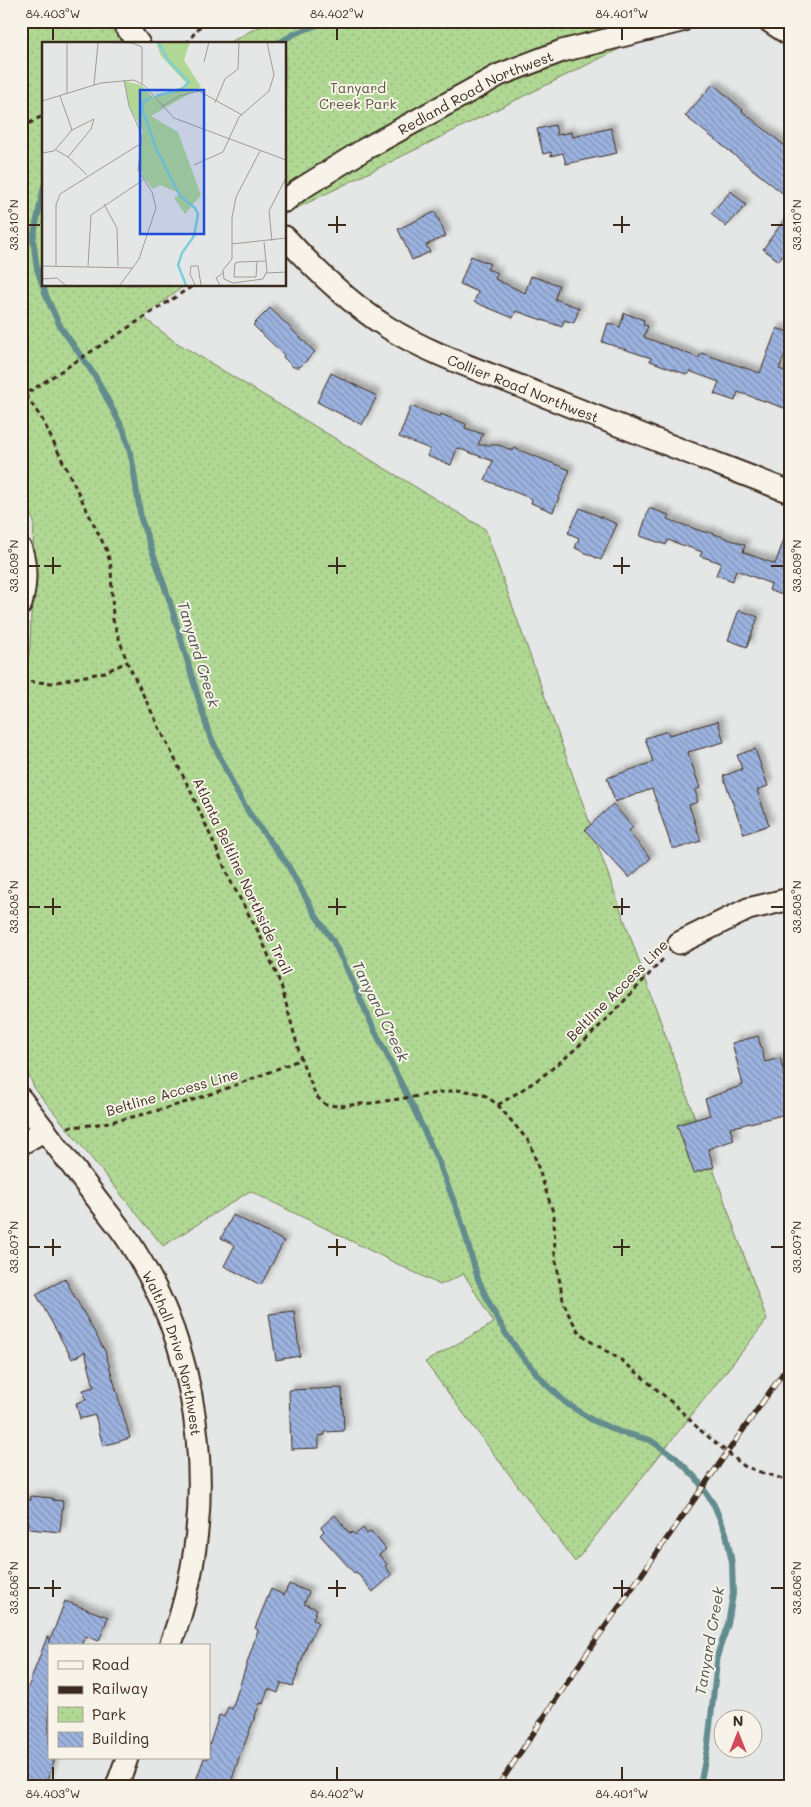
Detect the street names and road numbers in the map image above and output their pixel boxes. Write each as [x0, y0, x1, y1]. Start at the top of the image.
street label: Redland Road Northwest [394, 46, 556, 139]
street label: Collier Road Northwest [445, 349, 602, 426]
street label: Atlanta Beltline Northside Trail [189, 775, 297, 977]
street label: Beltline Access Line [562, 935, 672, 1045]
street label: Beltline Access Line [104, 1064, 240, 1120]
street label: Walthall Drive Northwest [138, 1267, 206, 1437]

